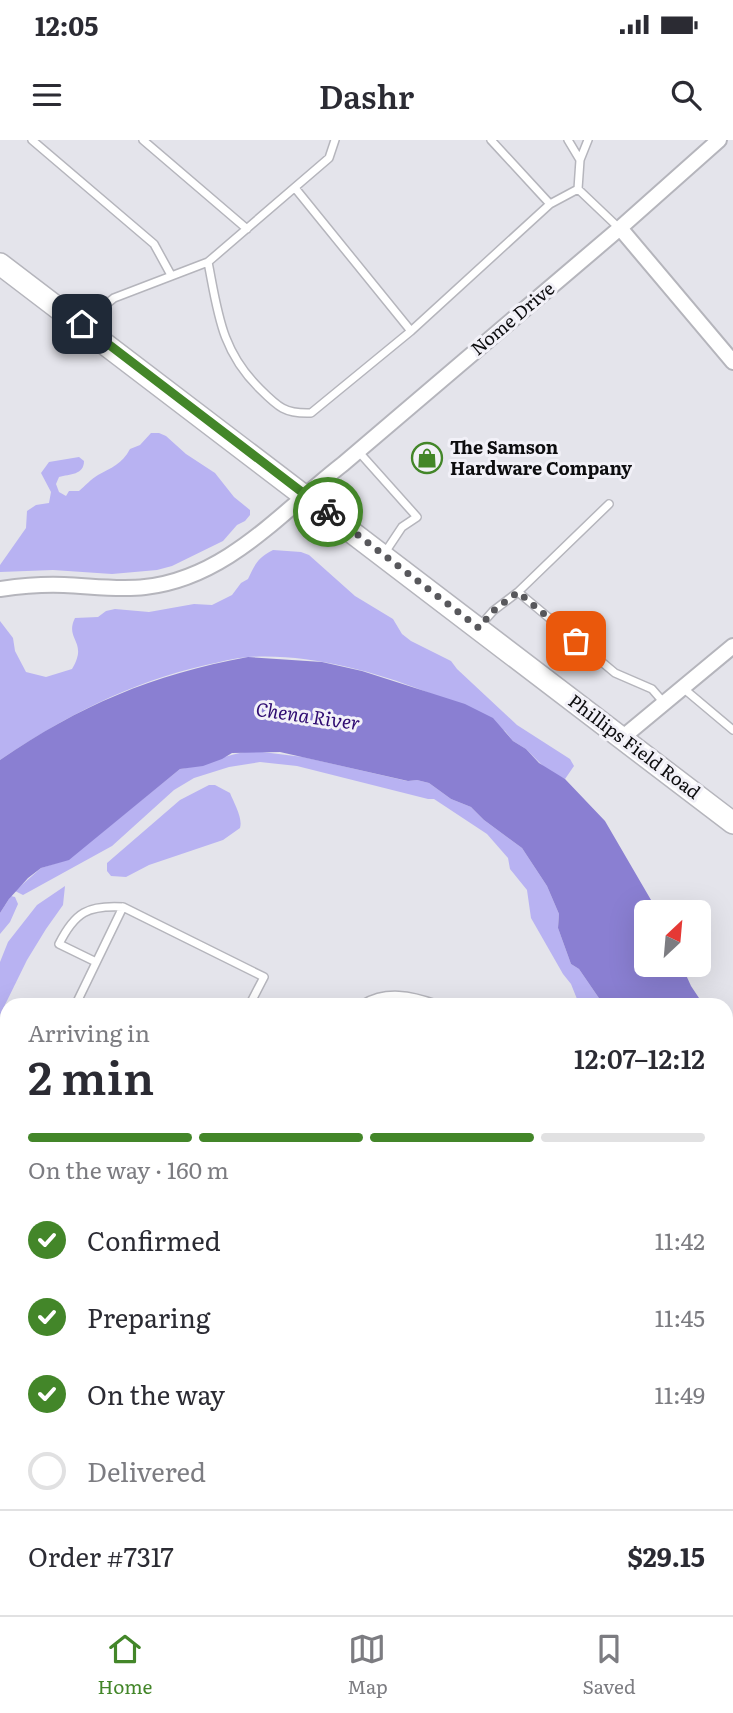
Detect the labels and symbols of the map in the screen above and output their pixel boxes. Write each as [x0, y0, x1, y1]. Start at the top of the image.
street label: Nome Drive [464, 275, 560, 361]
pin [52, 294, 112, 354]
place label: The Samson Hardware Company [450, 433, 632, 481]
shop icon: The Samson Hardware Company [410, 441, 444, 475]
courier [293, 477, 363, 547]
pin [546, 611, 606, 671]
street label: Phillips Field Road [563, 687, 707, 805]
water label: Chena River [254, 694, 362, 736]
north arrow [634, 900, 710, 976]

